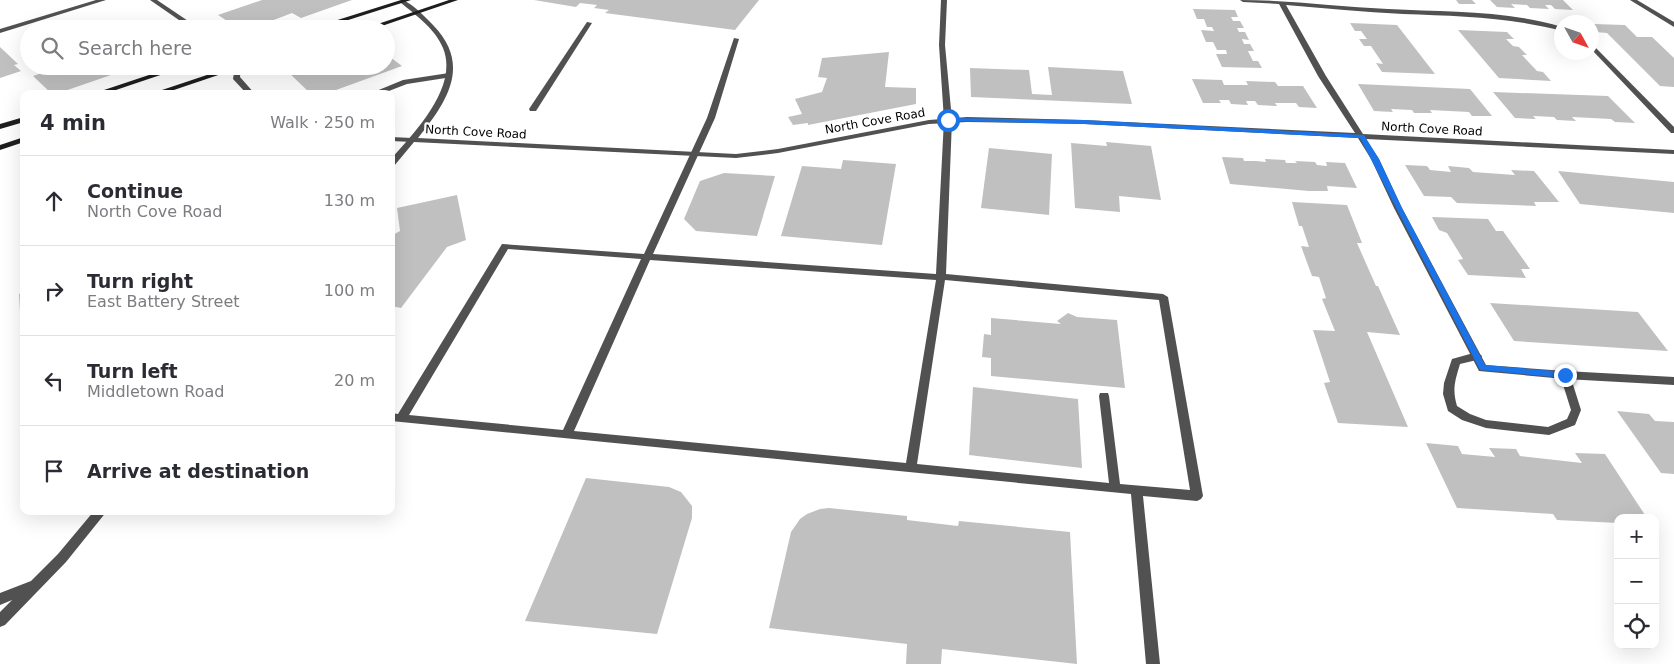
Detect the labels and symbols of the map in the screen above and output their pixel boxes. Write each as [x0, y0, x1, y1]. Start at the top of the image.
north arrow [1554, 15, 1599, 60]
street label: North Cove Road [824, 105, 926, 137]
route start [937, 109, 960, 132]
street label: North Cove Road [1381, 119, 1483, 139]
street label: North Cove Road [425, 122, 527, 142]
route end [1554, 364, 1577, 387]

